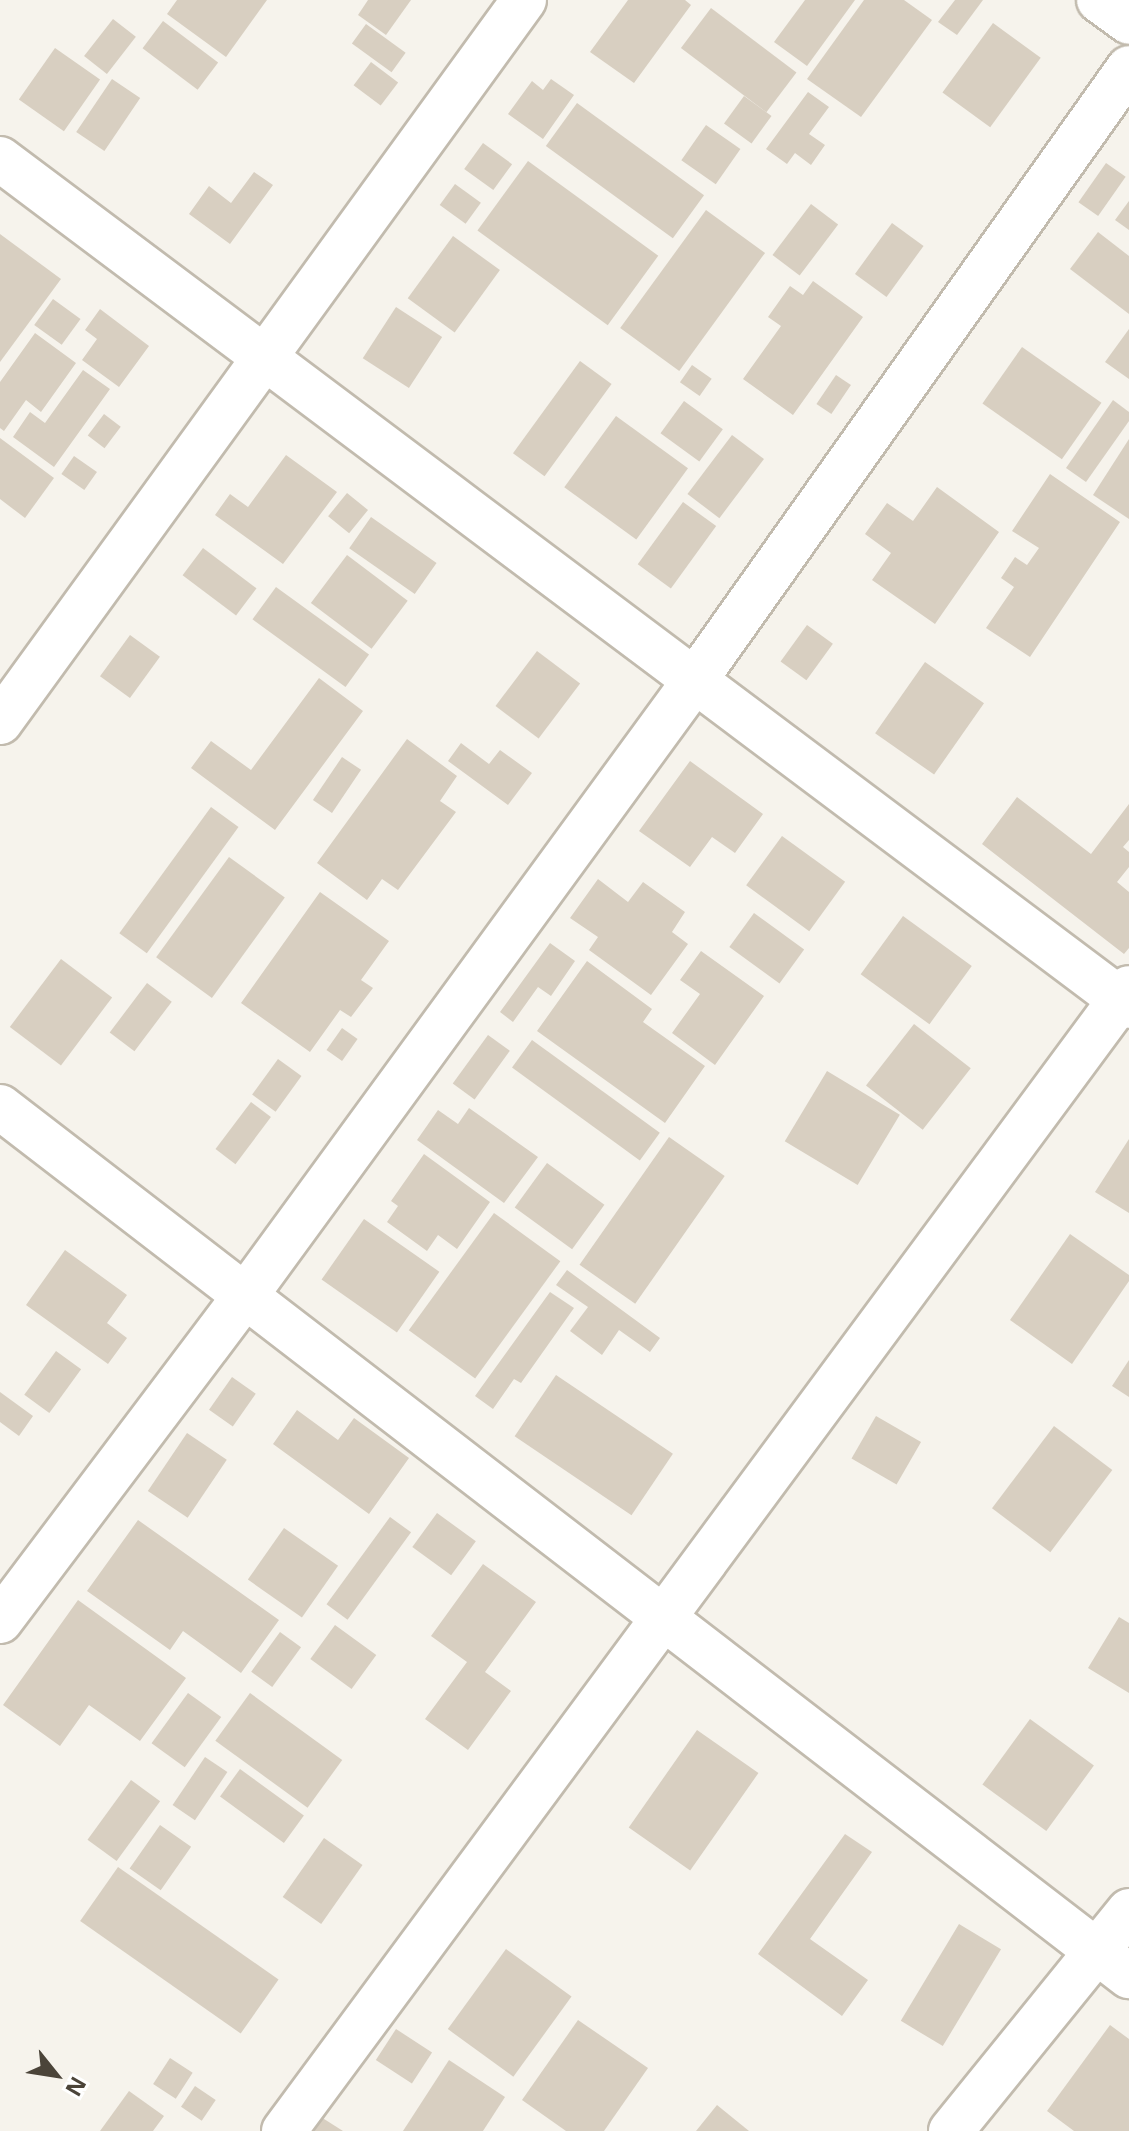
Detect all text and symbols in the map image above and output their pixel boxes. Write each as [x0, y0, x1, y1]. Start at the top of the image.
north arrow [16, 2035, 96, 2115]
text: N [59, 2072, 94, 2102]

